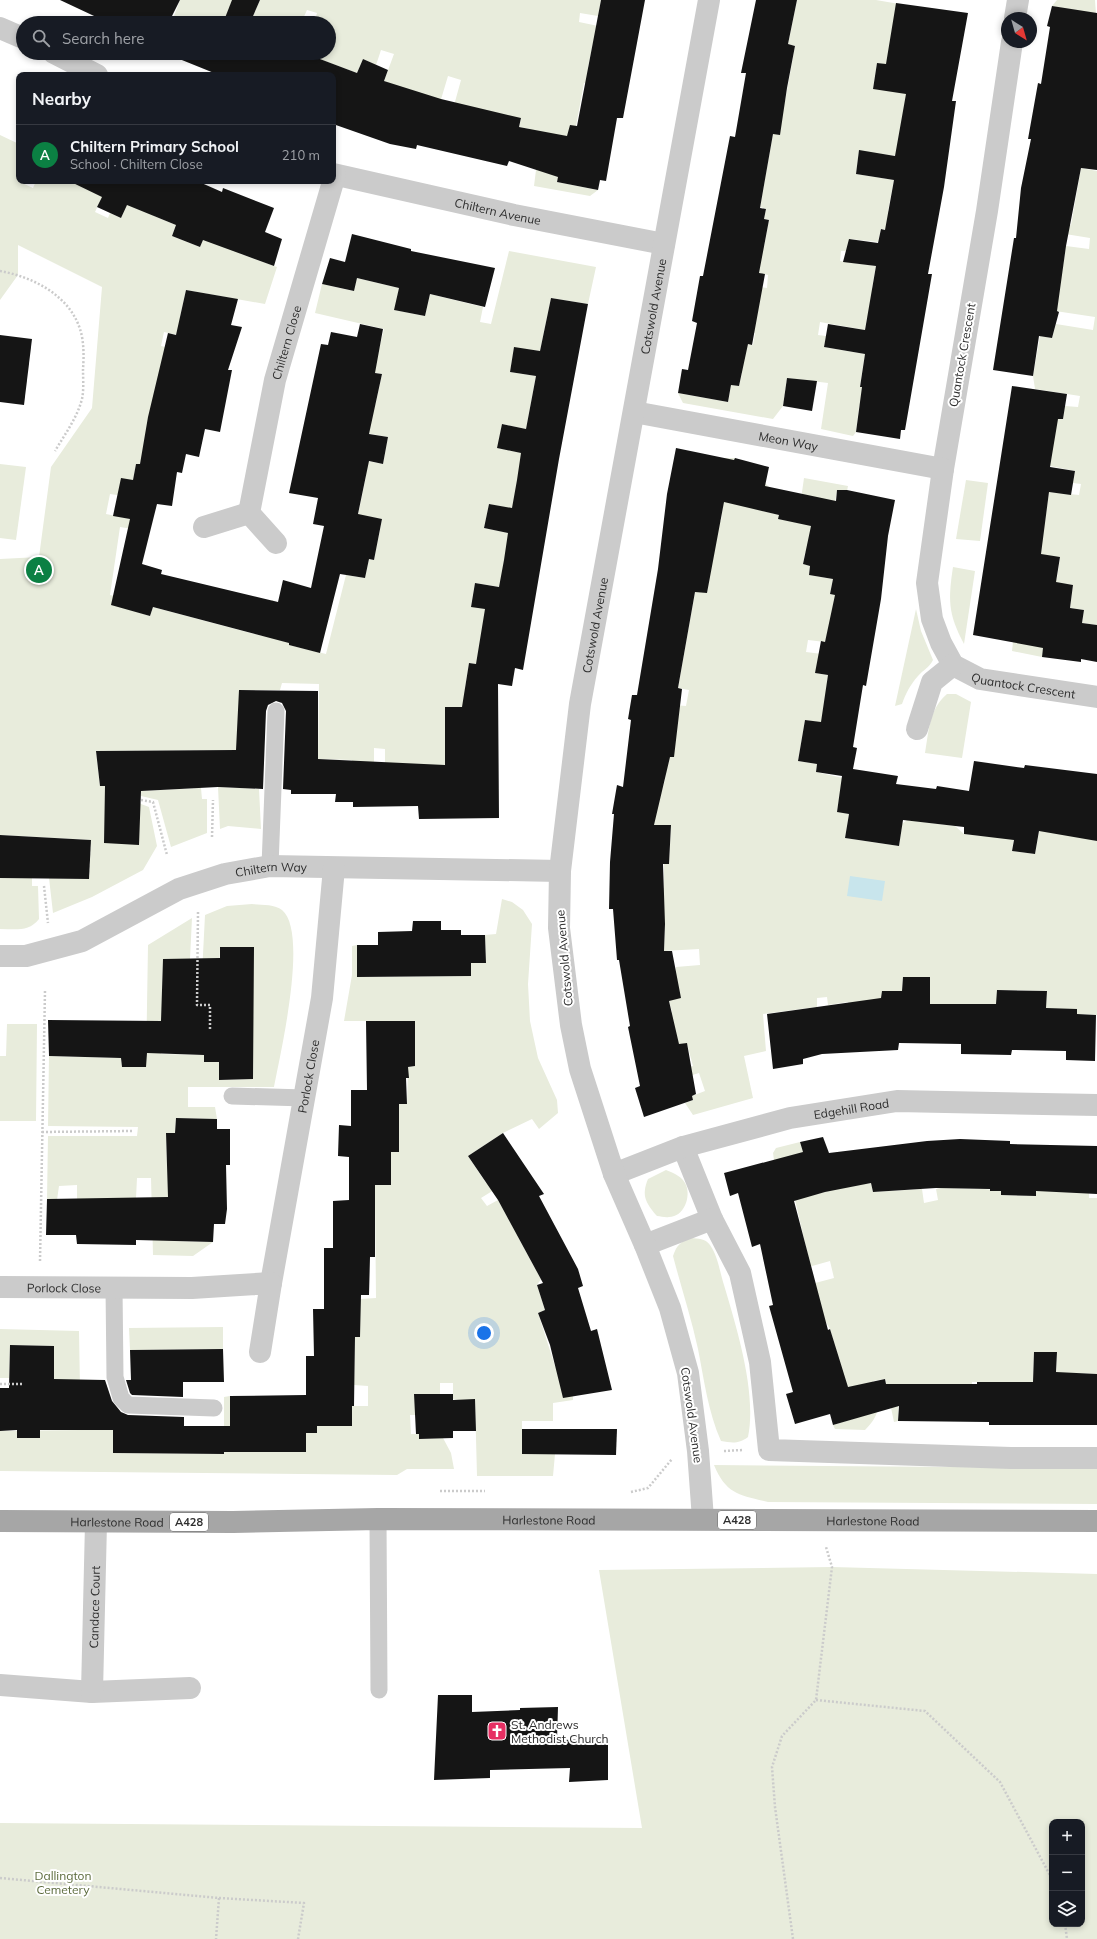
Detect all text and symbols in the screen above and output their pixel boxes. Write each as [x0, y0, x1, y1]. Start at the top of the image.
north arrow [1001, 12, 1037, 48]
search box [16, 16, 336, 60]
icon: search [30, 27, 52, 49]
text: Search here [62, 29, 144, 48]
text: Nearby [32, 88, 91, 109]
text: Chiltern Primary School [70, 137, 239, 156]
text: A [40, 147, 50, 163]
text: 210 m [282, 147, 320, 163]
text: School · Chiltern Close [70, 156, 203, 172]
street label: Chiltern Avenue [453, 194, 542, 228]
street label: Cotswold Avenue [637, 257, 669, 355]
street label: Quantock Crescent [945, 302, 979, 408]
street label: Chiltern Close [268, 304, 304, 381]
street label: Meon Way [758, 428, 820, 453]
pin: A [26, 555, 52, 585]
street label: Cotswold Avenue [578, 576, 611, 674]
street label: Quantock Crescent [969, 668, 1077, 701]
street label: Chiltern Way [234, 858, 308, 880]
street label: Cotswold Avenue [552, 909, 576, 1007]
street label: Porlock Close [294, 1038, 322, 1114]
street label: Edgehill Road [812, 1095, 890, 1122]
street label: Porlock Close [27, 1280, 101, 1295]
your location [474, 1323, 494, 1343]
street label: Cotswold Avenue [678, 1366, 706, 1464]
road number: A428 [718, 1511, 756, 1529]
street label: Harlestone Road [502, 1512, 596, 1527]
road number: A428 [170, 1513, 208, 1531]
street label: Harlestone Road [826, 1513, 920, 1528]
street label: Harlestone Road [70, 1514, 164, 1529]
street label: Candace Court [86, 1566, 102, 1649]
place label: St. Andrews Methodist Church [511, 1717, 609, 1746]
church icon: St. Andrews Methodist Church [486, 1720, 508, 1742]
map controls [1049, 1819, 1085, 1927]
button: + [1049, 1819, 1085, 1855]
button: − [1049, 1855, 1085, 1891]
park label: Dallington Cemetery [34, 1868, 92, 1897]
button: layers [1049, 1891, 1085, 1927]

